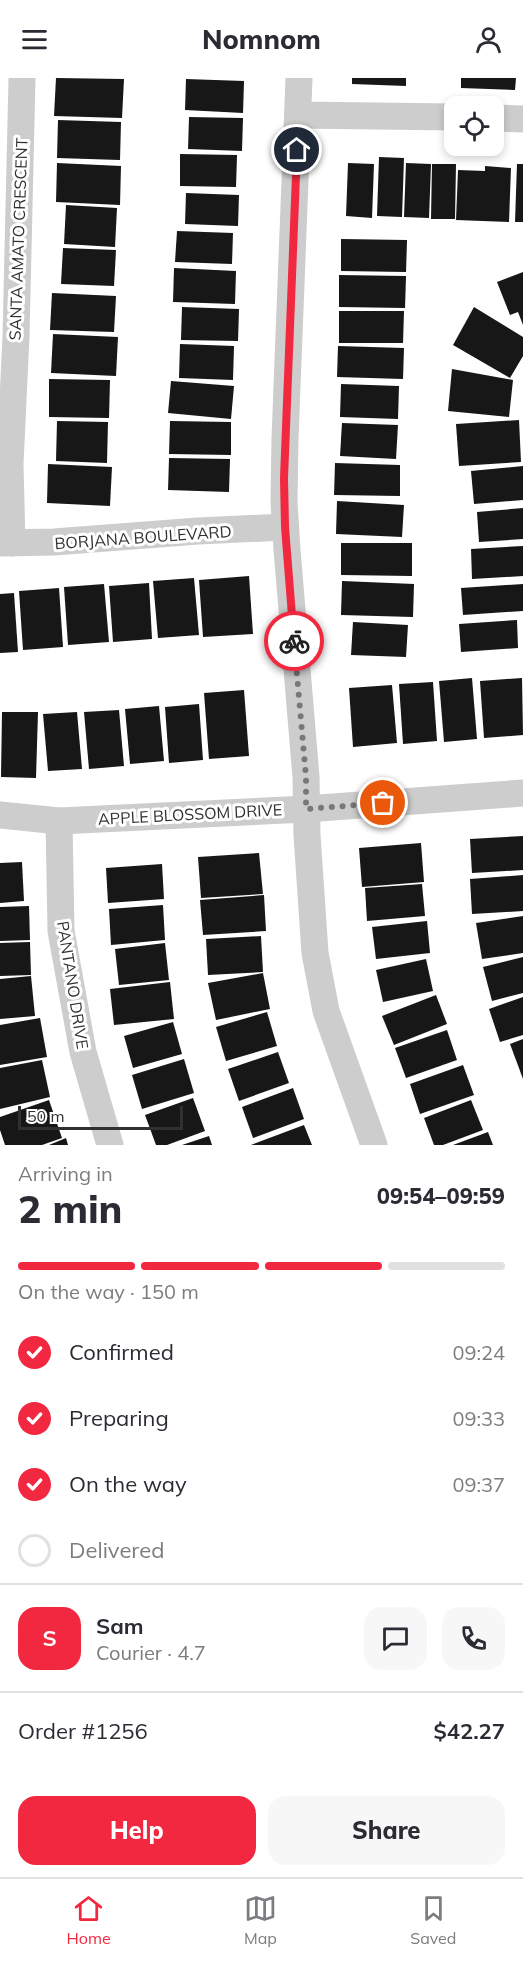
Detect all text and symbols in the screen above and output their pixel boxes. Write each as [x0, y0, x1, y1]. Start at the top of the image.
text: Nomnom [202, 22, 321, 56]
icon: menu [18, 23, 51, 56]
icon: person [472, 23, 505, 56]
map controls [444, 96, 504, 156]
button: locate [444, 96, 504, 156]
pin [271, 124, 322, 175]
icon: home [280, 133, 313, 166]
street label: SANTA AMATO CRESCENT [4, 137, 32, 341]
street label: BORJANA BOULEVARD [54, 521, 232, 553]
courier [264, 611, 324, 671]
icon: bike [278, 625, 311, 658]
pin [357, 777, 408, 828]
icon: bag [366, 786, 399, 819]
street label: APPLE BLOSSOM DRIVE [98, 799, 282, 829]
street label: PANTANO DRIVE [53, 920, 93, 1050]
scale bar [18, 1103, 183, 1130]
text: 50 m [27, 1106, 64, 1126]
text: Arriving in [18, 1161, 113, 1186]
text: 09:54–09:59 [377, 1182, 505, 1210]
text: 2 min [18, 1184, 123, 1233]
text: On the way · 150 m [18, 1279, 199, 1304]
icon: check [18, 1336, 51, 1369]
text: Confirmed [69, 1338, 174, 1366]
text: 09:24 [452, 1340, 505, 1365]
icon: check [18, 1402, 51, 1435]
text: Preparing [69, 1404, 169, 1432]
text: 09:33 [452, 1406, 505, 1431]
icon: check [18, 1468, 51, 1501]
text: On the way [69, 1470, 187, 1498]
text: 09:37 [452, 1472, 505, 1497]
text: Delivered [69, 1536, 164, 1564]
button: chat [364, 1607, 427, 1670]
button: phone [442, 1607, 505, 1670]
text: Sam [96, 1612, 144, 1640]
text: S [42, 1624, 57, 1652]
text: Courier · 4.7 [96, 1640, 206, 1665]
text: Order #1256 [18, 1717, 148, 1745]
text: $42.27 [434, 1717, 505, 1745]
button: Help [18, 1796, 256, 1865]
button: Share [268, 1796, 505, 1865]
tab: Home [67, 1892, 111, 1948]
tab: Map [244, 1892, 277, 1948]
tab: Saved [410, 1892, 456, 1948]

